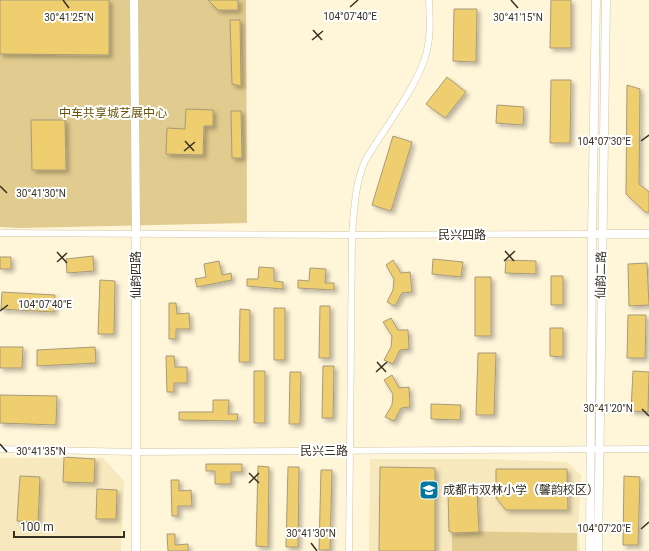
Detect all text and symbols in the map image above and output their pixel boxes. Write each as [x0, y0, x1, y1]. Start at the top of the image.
text: 104°07'40"E [323, 11, 377, 22]
text: 30°41'25"N [44, 12, 94, 23]
text: 30°41'15"N [493, 12, 543, 23]
park label: 中车共享城艺展中心 [59, 106, 167, 120]
text: 104°07'30"E [577, 136, 631, 147]
text: 30°41'30"N [16, 188, 66, 199]
street label: 民兴四路 [438, 228, 486, 242]
street label: 仙韵四路 [129, 251, 143, 299]
street label: 仙韵二路 [594, 251, 608, 299]
text: 104°07'40"E [18, 299, 72, 310]
text: 30°41'20"N [583, 403, 633, 414]
street label: 民兴三路 [300, 444, 348, 458]
text: 30°41'35"N [16, 446, 66, 457]
school or university icon: 成都市双林小学（馨韵校区） [418, 479, 440, 501]
place label: 成都市双林小学（馨韵校区） [443, 483, 599, 497]
scale bar [14, 513, 124, 539]
text: 100 m [20, 520, 54, 534]
text: 104°07'20"E [577, 523, 631, 534]
text: 30°41'30"N [286, 528, 336, 539]

